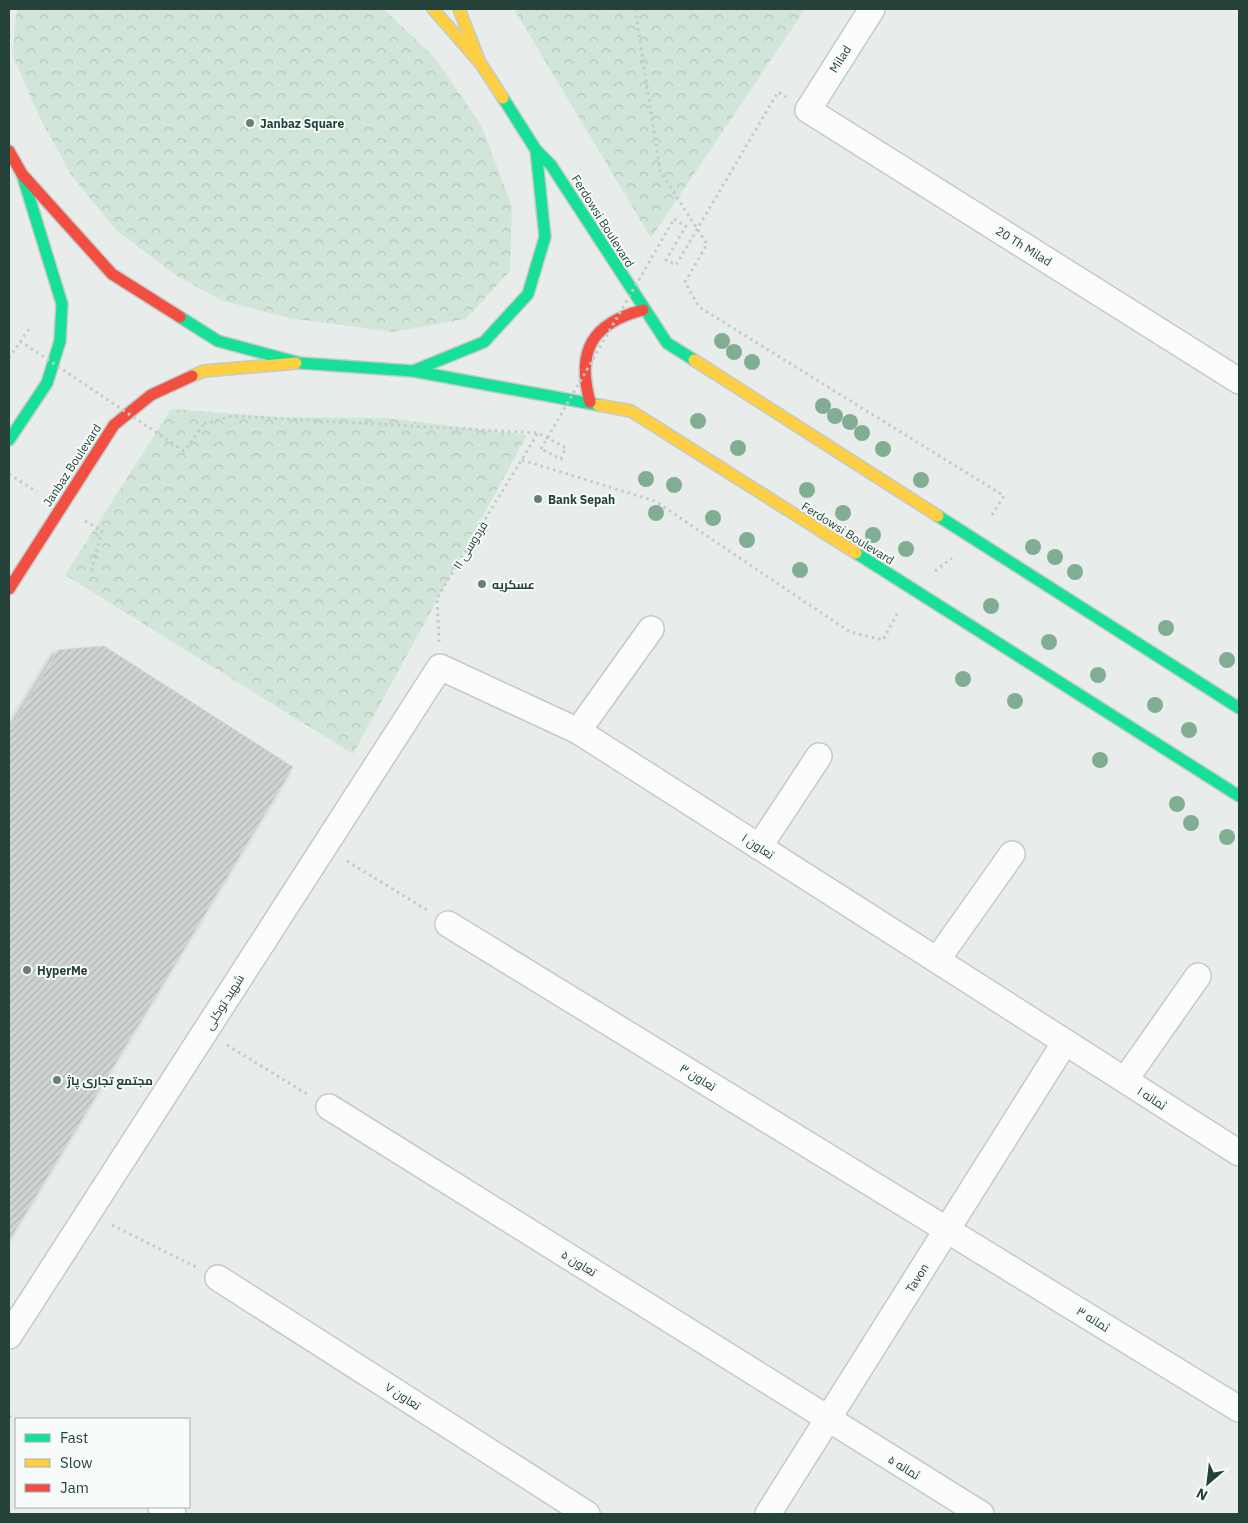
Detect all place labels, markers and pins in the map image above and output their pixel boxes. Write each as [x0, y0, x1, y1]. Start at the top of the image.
place label: Janbaz Square [260, 116, 344, 131]
marker: Janbaz Square [244, 117, 256, 129]
place label: Bank Sepah [548, 492, 615, 507]
marker: Bank Sepah [532, 493, 544, 505]
place label: عسکریه [492, 577, 535, 593]
marker: عسکریه [476, 578, 488, 590]
place label: HyperMe [37, 963, 88, 978]
marker: HyperMe [21, 964, 33, 976]
place label: مجتمع تجاری پاژ [66, 1073, 153, 1090]
marker: مجتمع تجاری پاژ [51, 1074, 63, 1086]

